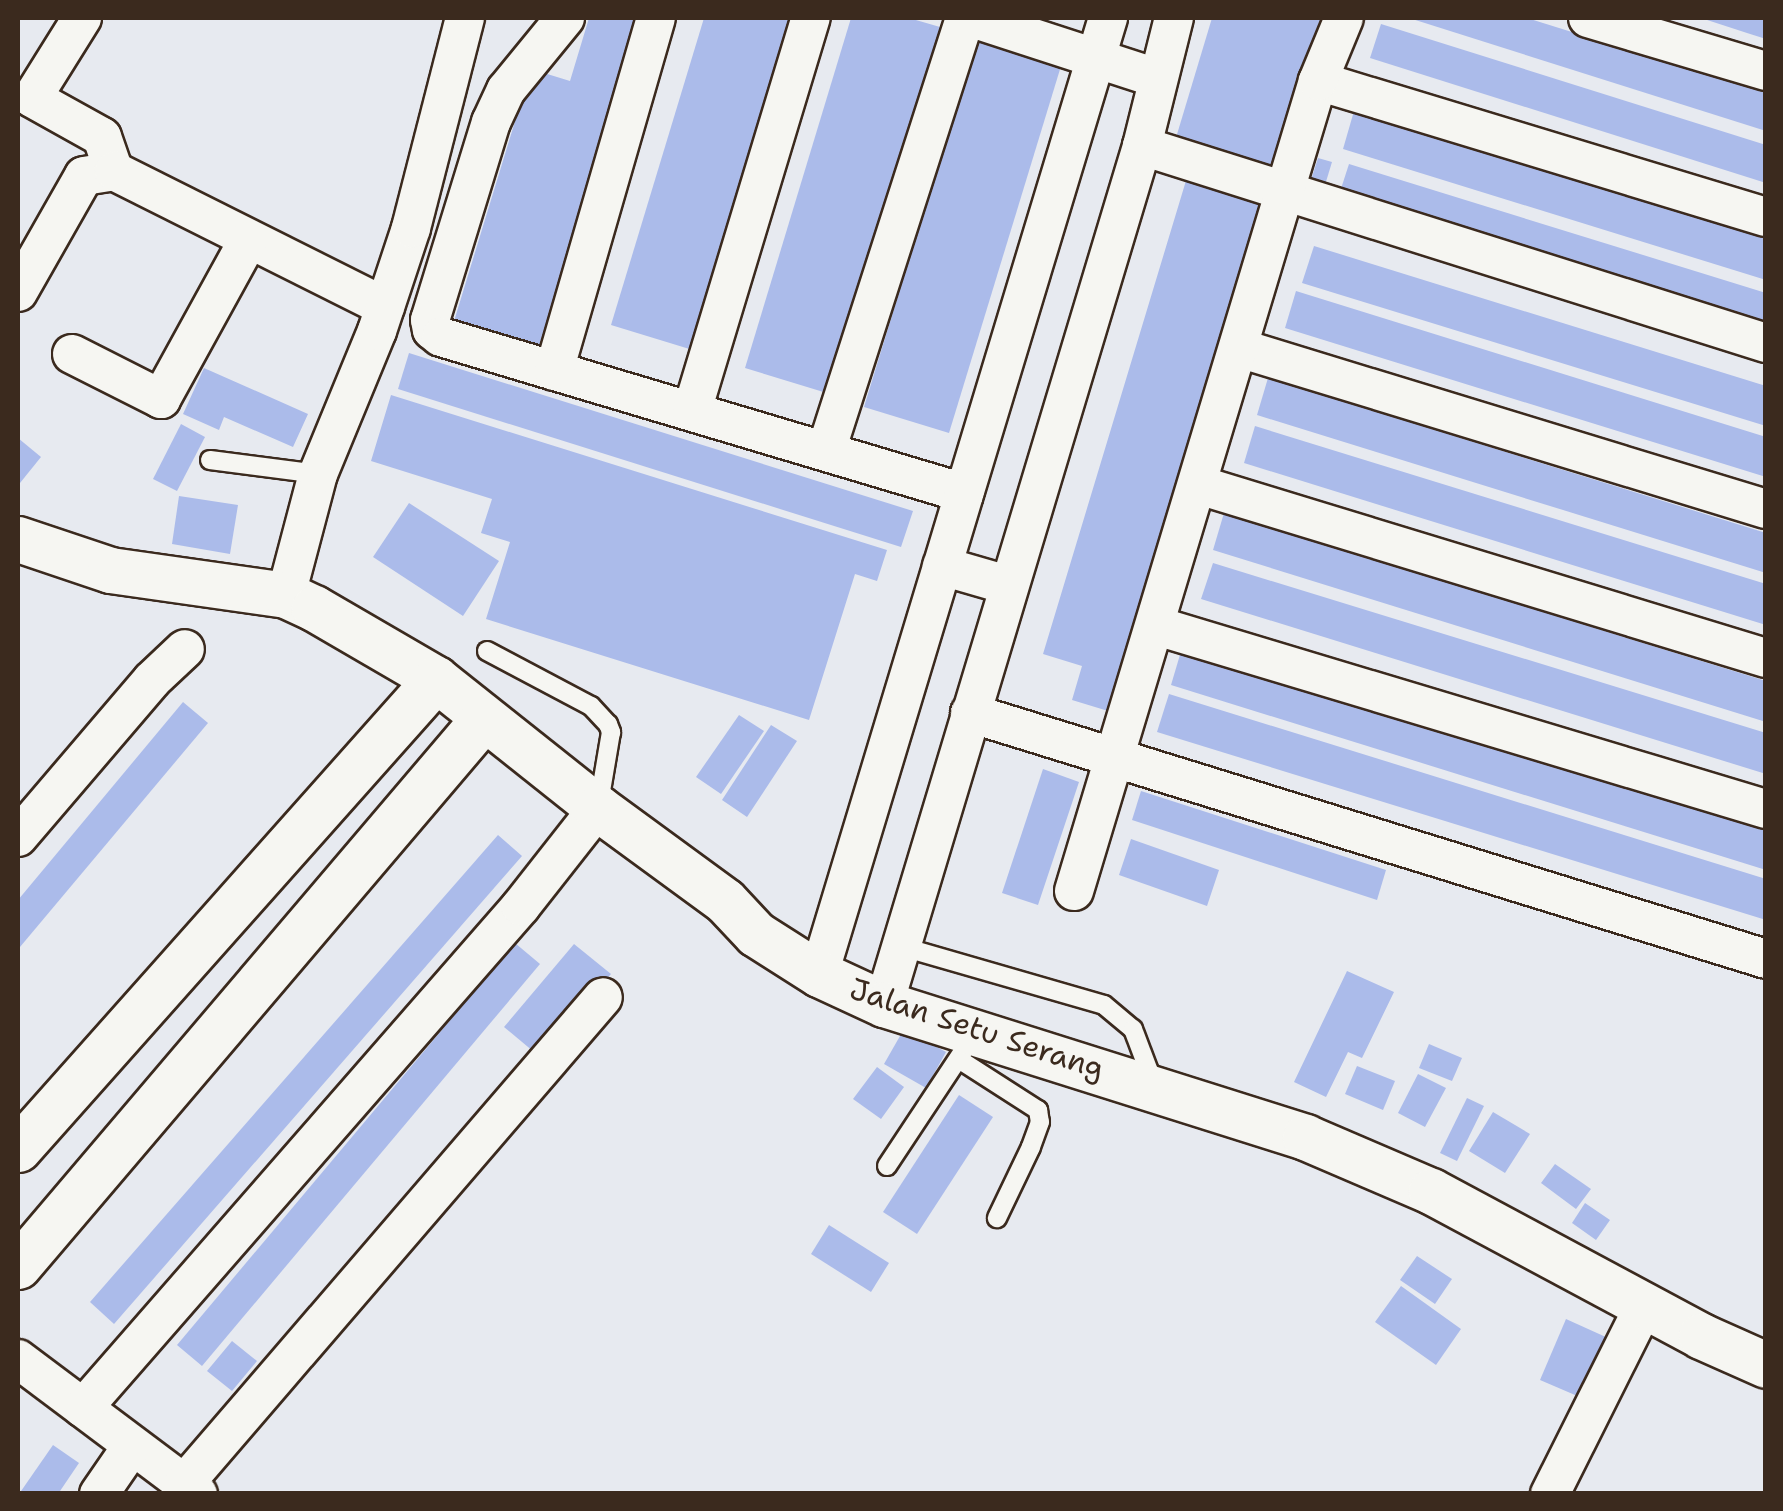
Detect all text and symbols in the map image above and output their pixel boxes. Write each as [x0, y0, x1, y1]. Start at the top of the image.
street label: Jalan Setu Serang [845, 971, 1109, 1087]

